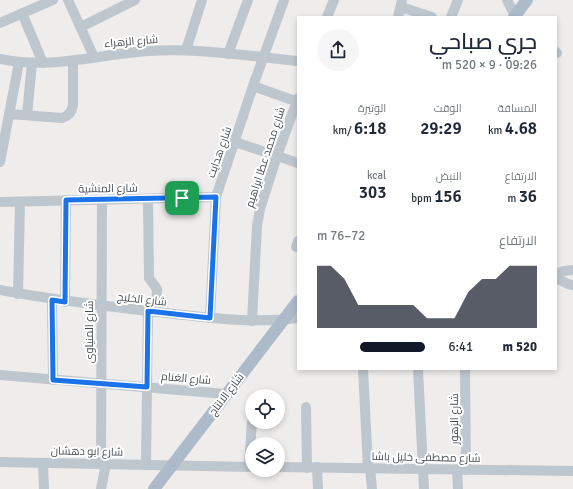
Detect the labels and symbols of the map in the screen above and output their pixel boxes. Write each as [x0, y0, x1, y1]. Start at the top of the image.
street label: شارع الزهراء [104, 33, 159, 51]
street label: شارع محمد عطا ابراهيم [243, 105, 289, 209]
street label: شارع هدايت [205, 125, 235, 180]
street label: شارع المنشية [78, 181, 138, 197]
pin [165, 181, 199, 215]
street label: شارع الخليج [116, 290, 167, 310]
street label: شارع المنياوى [83, 301, 97, 363]
street label: شارع الغنام [160, 370, 211, 388]
street label: شارع الانتاج [206, 371, 247, 419]
street label: شارع الزهور [448, 393, 462, 446]
street label: شارع ابو دهشان [51, 444, 123, 460]
street label: شارع مصطفى خليل باشا [371, 450, 481, 466]

